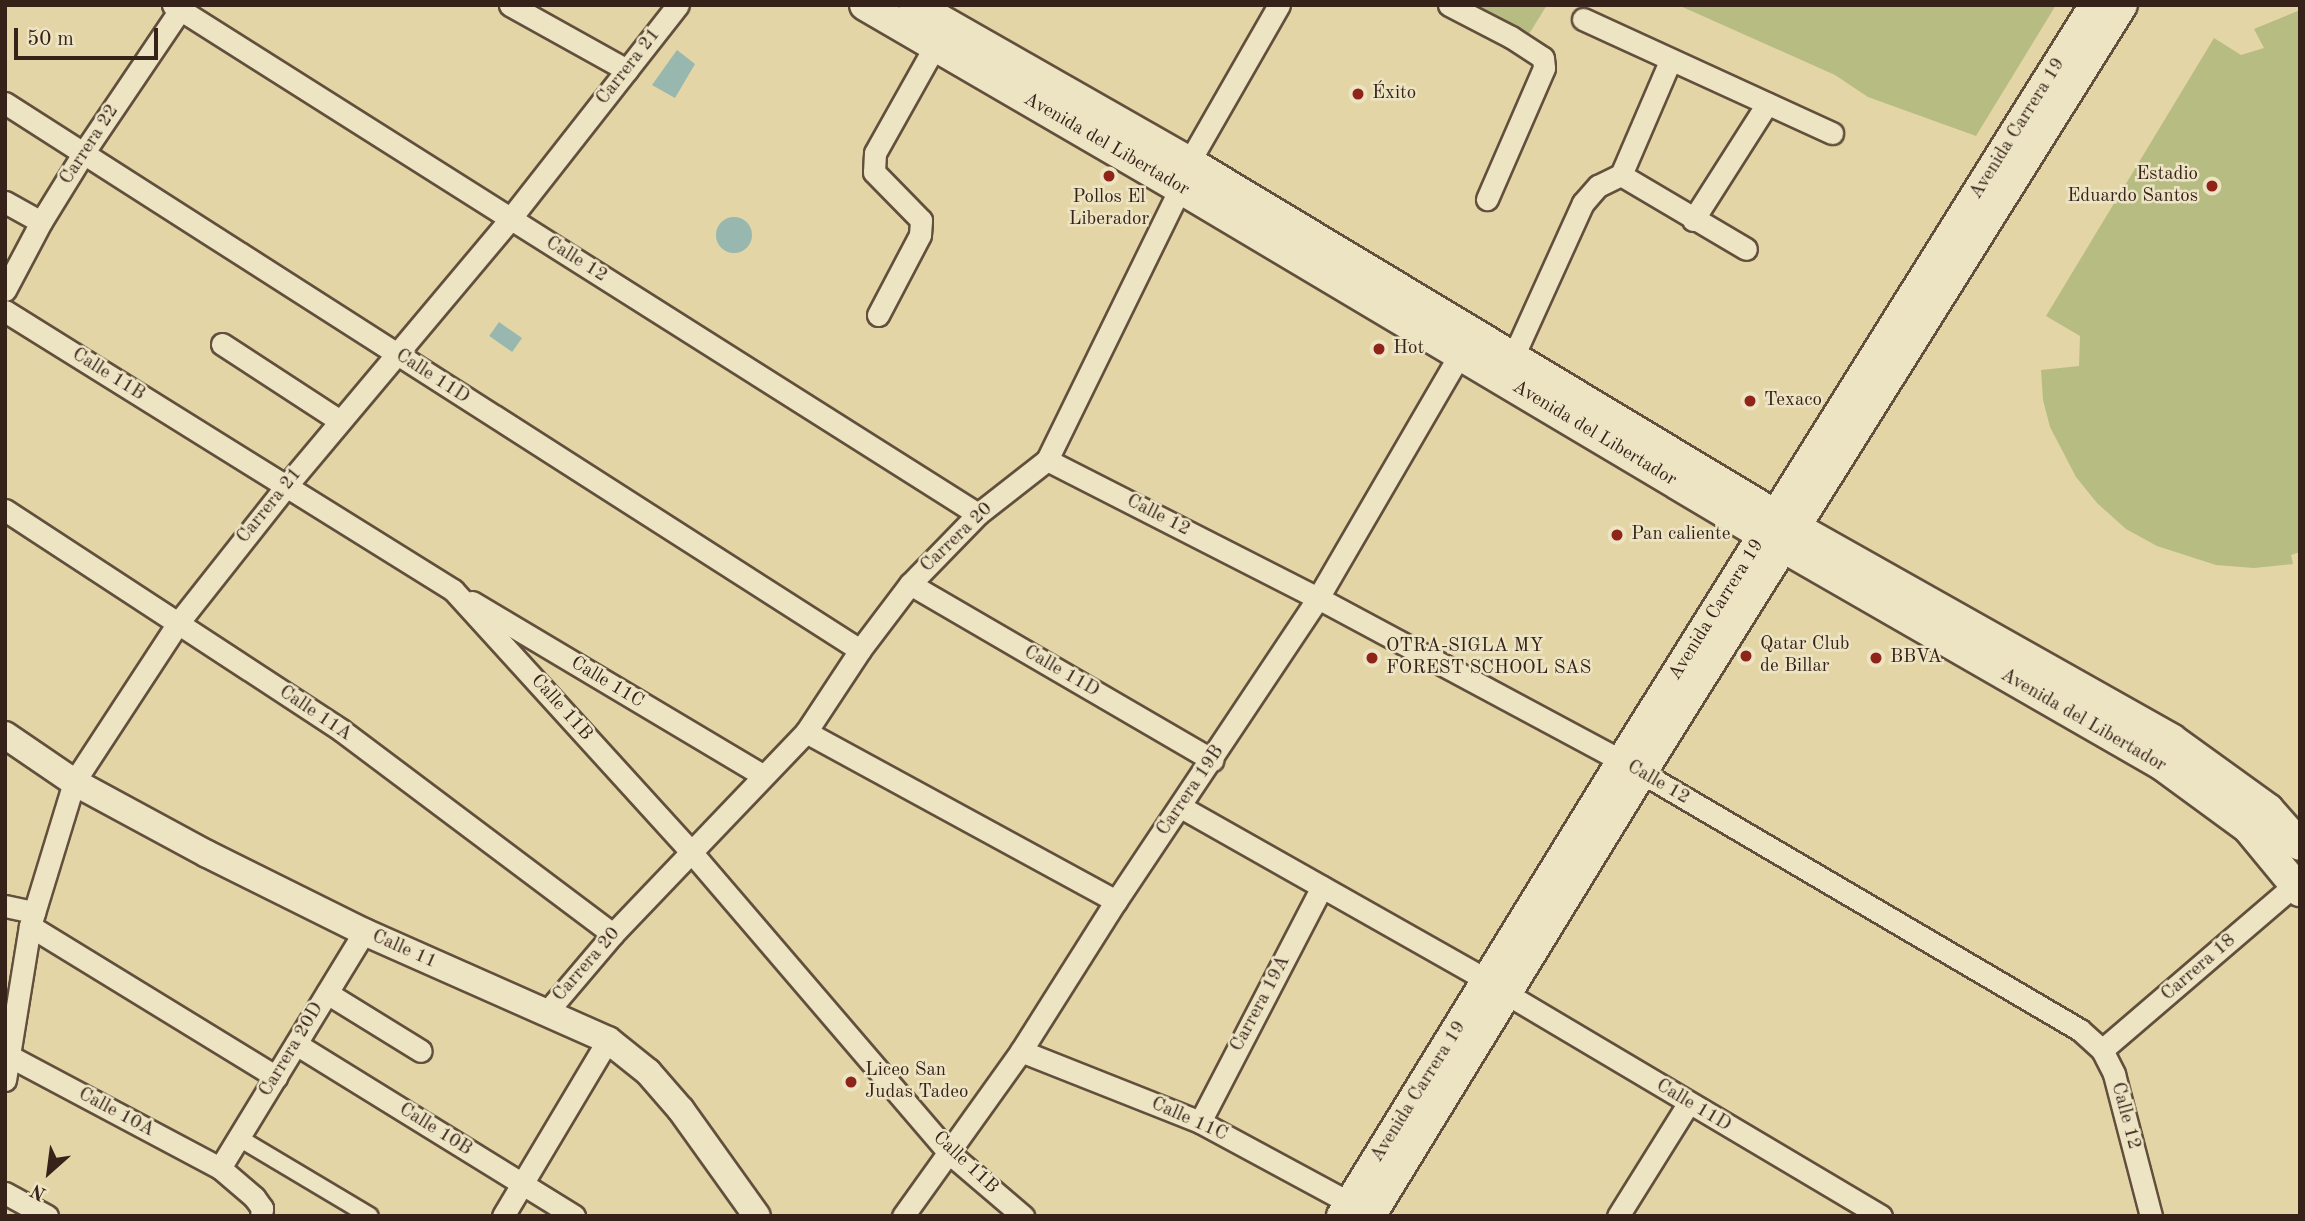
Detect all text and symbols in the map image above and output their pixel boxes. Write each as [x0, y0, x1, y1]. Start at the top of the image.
scale bar [18, 14, 161, 58]
street label: Carrera 21 [592, 24, 666, 110]
text: 50 m [27, 29, 74, 50]
street label: Avenida Carrera 19 [1965, 54, 2071, 204]
place label: Éxito [1372, 83, 1416, 105]
marker: Éxito [1350, 86, 1366, 102]
street label: Avenida del Libertador [1019, 88, 1193, 202]
street label: Carrera 22 [56, 101, 124, 189]
place label: Estadio Eduardo Santos [2067, 164, 2198, 208]
marker: Pollos El Liberador [1101, 168, 1117, 184]
marker: Estadio Eduardo Santos [2204, 178, 2220, 194]
place label: Pollos El Liberador [1069, 187, 1149, 231]
street label: Calle 12 [541, 232, 611, 288]
place label: Hot [1393, 338, 1424, 360]
marker: Hot [1371, 341, 1387, 357]
street label: Calle 11B [67, 344, 149, 406]
street label: Calle 11D [391, 345, 473, 409]
street label: Avenida del Libertador [1508, 376, 1680, 492]
place label: Texaco [1764, 390, 1822, 412]
marker: Texaco [1742, 393, 1758, 409]
street label: Carrera 21 [233, 463, 307, 549]
street label: Calle 12 [1122, 490, 1194, 542]
street label: Carrera 20 [916, 498, 998, 578]
place label: Pan caliente [1631, 524, 1730, 546]
marker: Pan caliente [1609, 527, 1625, 543]
street label: Avenida Carrera 19 [1664, 535, 1770, 685]
place label: Qatar Club de Billar [1760, 634, 1850, 678]
place label: OTRA-SIGLA MY FOREST SCHOOL SAS [1386, 636, 1591, 680]
street label: Calle 11D [1019, 641, 1103, 703]
place label: BBVA [1890, 647, 1942, 669]
marker: Qatar Club de Billar [1738, 648, 1754, 664]
marker: OTRA-SIGLA MY FOREST SCHOOL SAS [1364, 650, 1380, 666]
marker: BBVA [1868, 650, 1884, 666]
street label: Calle 11C [566, 652, 648, 714]
street label: Avenida del Libertador [1996, 664, 2170, 778]
street label: Calle 11B [525, 670, 597, 746]
street label: Calle 11A [274, 681, 356, 747]
street label: Carrera 19B [1152, 741, 1230, 841]
street label: Calle 12 [1623, 756, 1693, 810]
street label: Carrera 20 [549, 923, 625, 1007]
street label: Calle 11 [368, 926, 440, 974]
street label: Carrera 18 [2157, 930, 2241, 1006]
street label: Carrera 19A [1226, 952, 1296, 1056]
street label: Carrera 20D [255, 999, 329, 1101]
street label: Avenida Carrera 19 [1366, 1017, 1472, 1167]
place label: Liceo San Judas Tadeo [865, 1060, 968, 1104]
marker: Liceo San Judas Tadeo [843, 1074, 859, 1090]
street label: Calle 11D [1651, 1075, 1735, 1137]
street label: Calle 12 [2105, 1080, 2145, 1152]
street label: Calle 10A [74, 1083, 158, 1143]
street label: Calle 11C [1147, 1093, 1231, 1147]
street label: Calle 10B [394, 1099, 476, 1161]
street label: Calle 11B [927, 1127, 1003, 1199]
north arrow [14, 1137, 84, 1207]
text: N [28, 1179, 50, 1203]

